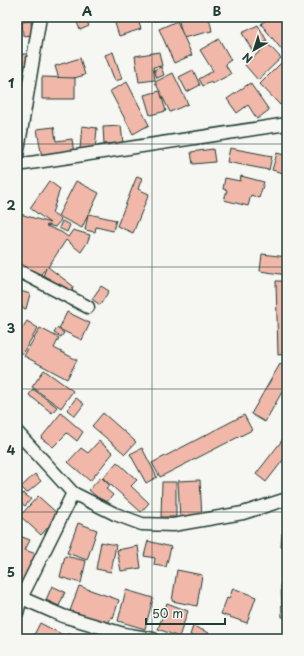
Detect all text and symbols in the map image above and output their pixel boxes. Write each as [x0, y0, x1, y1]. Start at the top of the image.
text: A [82, 1, 92, 20]
text: B [213, 1, 222, 20]
north arrow [234, 30, 274, 70]
text: N [238, 49, 256, 68]
text: 1 [8, 73, 14, 92]
text: 2 [6, 195, 16, 214]
text: 3 [7, 318, 16, 337]
text: 4 [7, 440, 16, 459]
text: 5 [7, 562, 15, 581]
scale bar [146, 600, 225, 626]
text: 50 m [152, 604, 183, 622]

